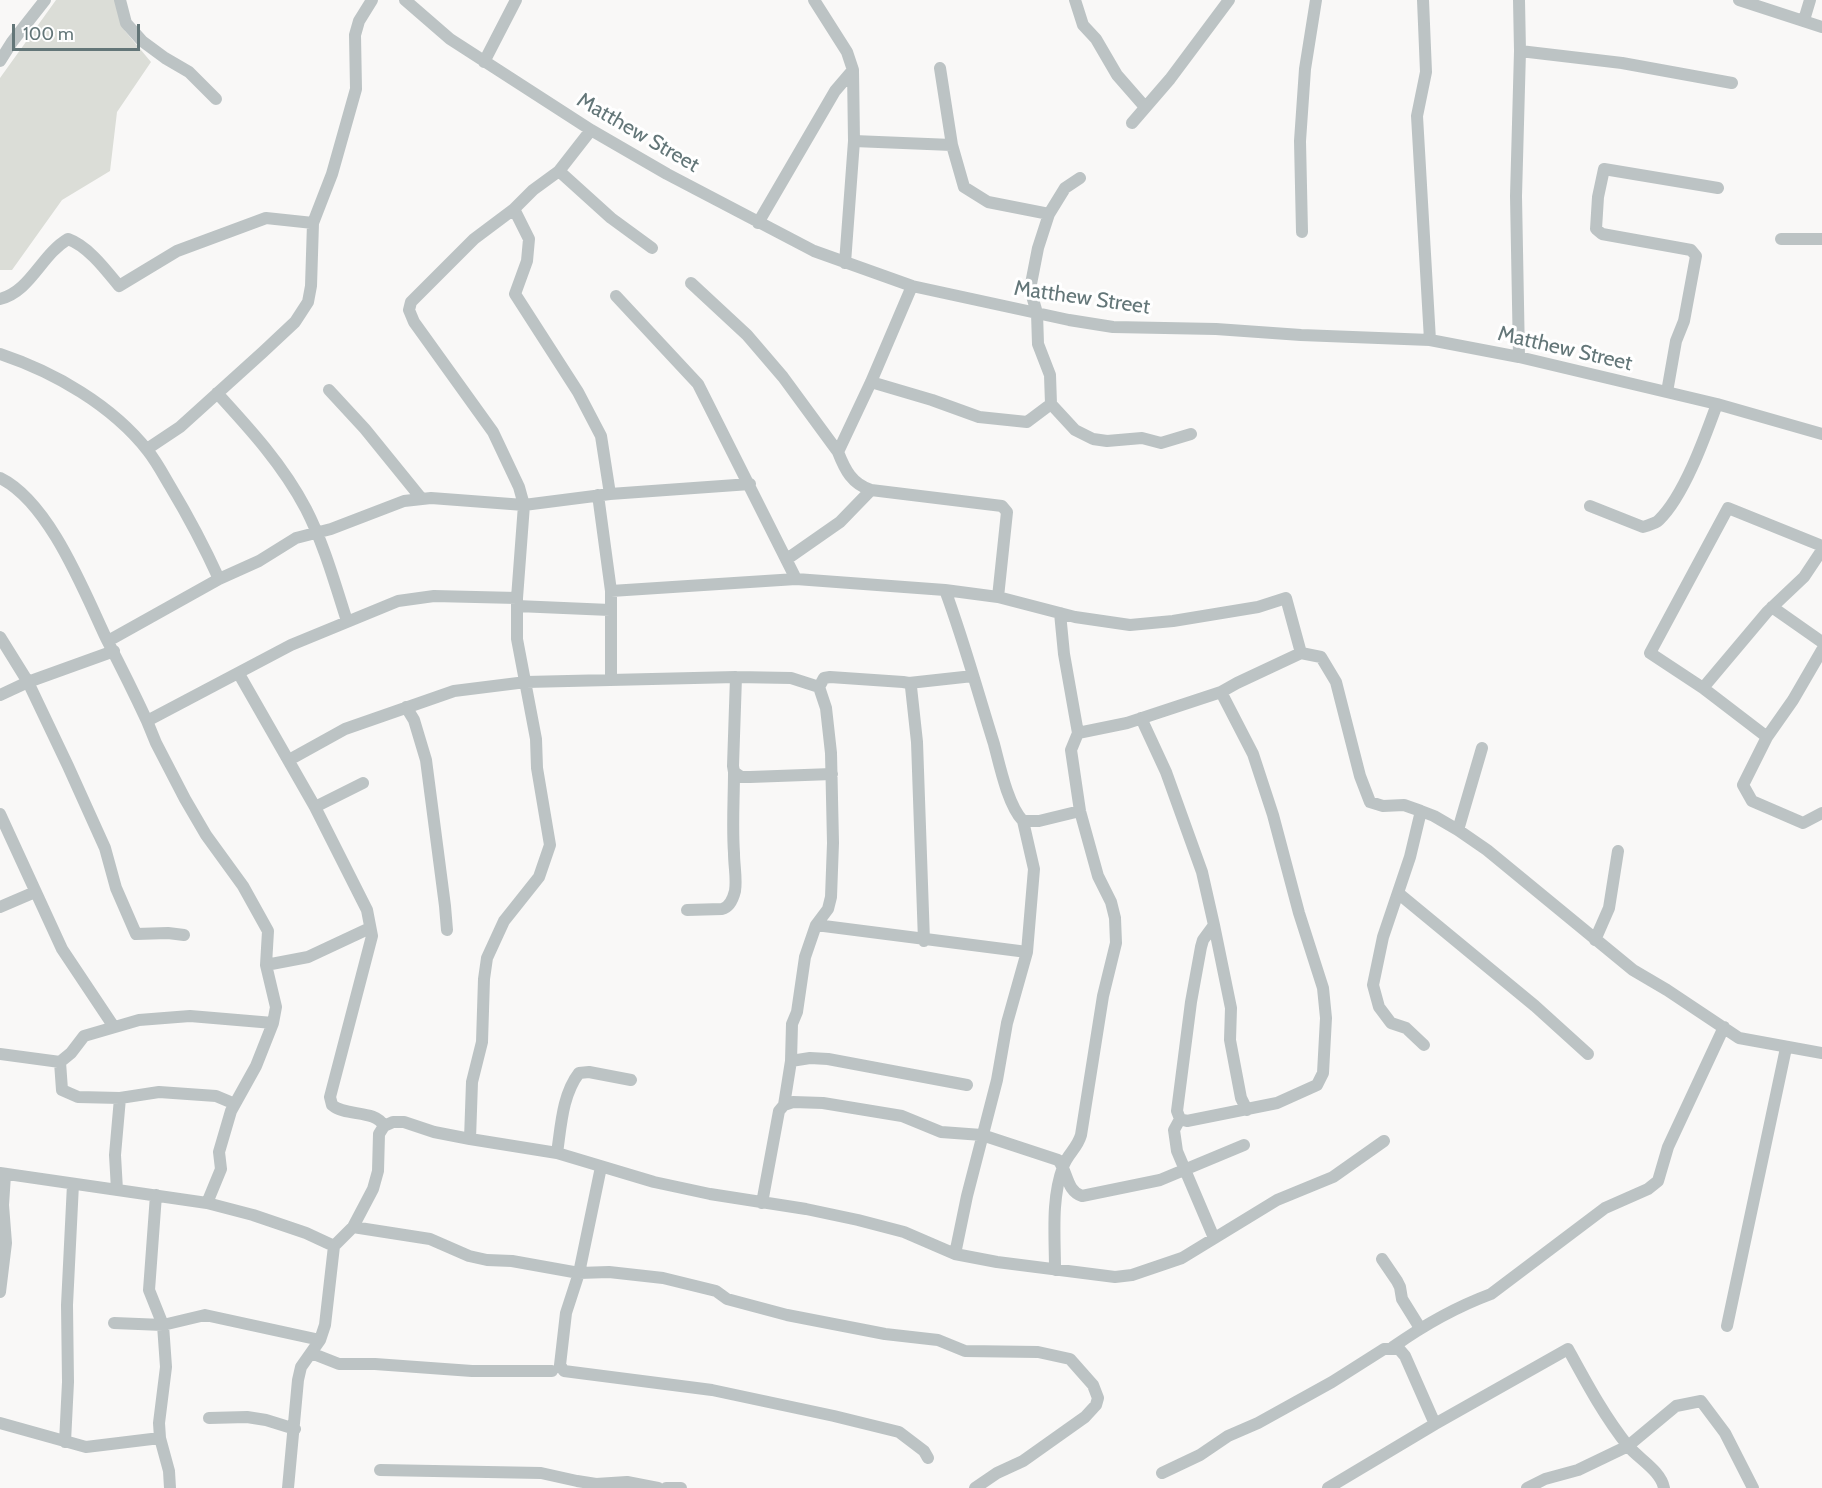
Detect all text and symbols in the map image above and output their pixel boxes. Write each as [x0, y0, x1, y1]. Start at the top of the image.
scale bar [15, 12, 142, 50]
text: 100 m [23, 23, 74, 45]
street label: Matthew Street [572, 88, 704, 178]
street label: Matthew Street [1012, 276, 1152, 320]
street label: Matthew Street [1495, 321, 1635, 377]

